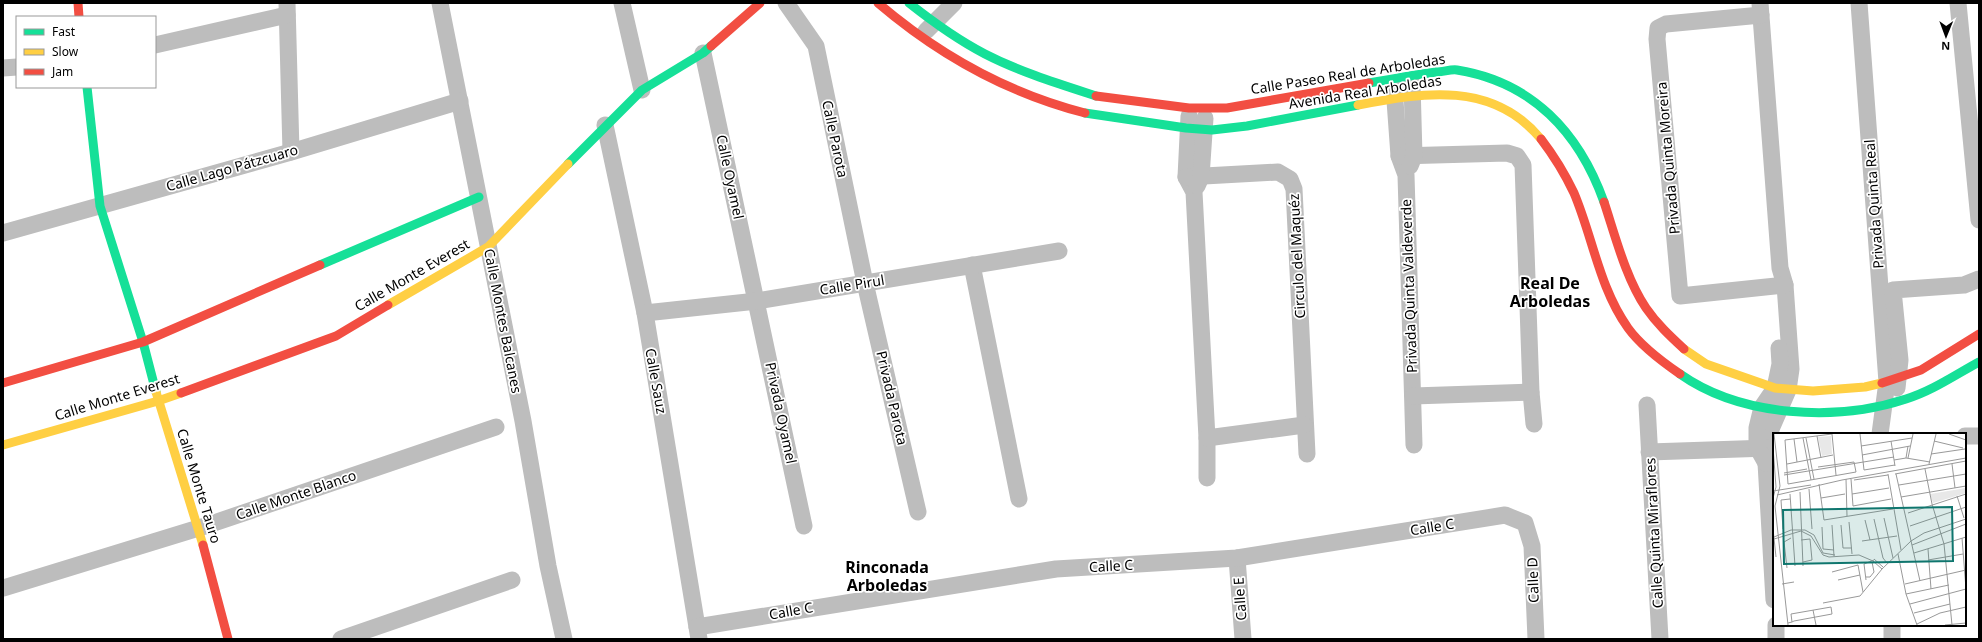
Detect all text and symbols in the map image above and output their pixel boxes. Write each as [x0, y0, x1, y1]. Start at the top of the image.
legend [16, 16, 156, 88]
north arrow [1926, 16, 1966, 56]
text: Fast [52, 23, 76, 40]
text: N [1941, 39, 1950, 54]
text: Slow [52, 43, 79, 60]
street label: Calle Paseo Real de Arboledas [1249, 49, 1447, 98]
text: Jam [51, 63, 73, 80]
street label: Avenida Real Arboledas [1287, 70, 1443, 113]
street label: Privada Quinta Moreira [1651, 81, 1684, 235]
street label: Calle Parota [818, 98, 853, 179]
street label: Calle Oyamel [712, 133, 749, 221]
street label: Privada Quinta Real [1860, 139, 1887, 269]
street label: Calle Lago Pátzcuaro [164, 140, 300, 195]
street label: Circulo del Maquéz [1284, 193, 1309, 319]
street label: Privada Quinta Valdeverde [1396, 199, 1421, 373]
street label: Calle Monte Everest [351, 234, 473, 315]
street label: Calle Montes Balcanes [480, 247, 527, 395]
street label: Calle Pirul [818, 270, 886, 299]
district label: Real De Arboledas [1510, 272, 1590, 312]
street label: Calle Sauz [641, 347, 672, 416]
street label: Privada Parota [872, 349, 913, 447]
street label: Privada Oyamel [761, 360, 802, 465]
street label: Calle Monte Everest [52, 368, 182, 425]
street label: Calle Monte Tauro [173, 426, 226, 546]
inset map [1773, 433, 1966, 626]
street label: Calle Quinta Miraflores [1640, 457, 1667, 609]
street label: Calle Monte Blanco [233, 465, 359, 524]
street label: Calle C [1409, 514, 1455, 539]
street label: Calle C [1088, 555, 1134, 576]
district label: Rinconada Arboledas [845, 556, 929, 596]
street label: Calle D [1522, 557, 1543, 603]
street label: Calle E [1229, 577, 1250, 621]
street label: Calle C [767, 597, 815, 624]

